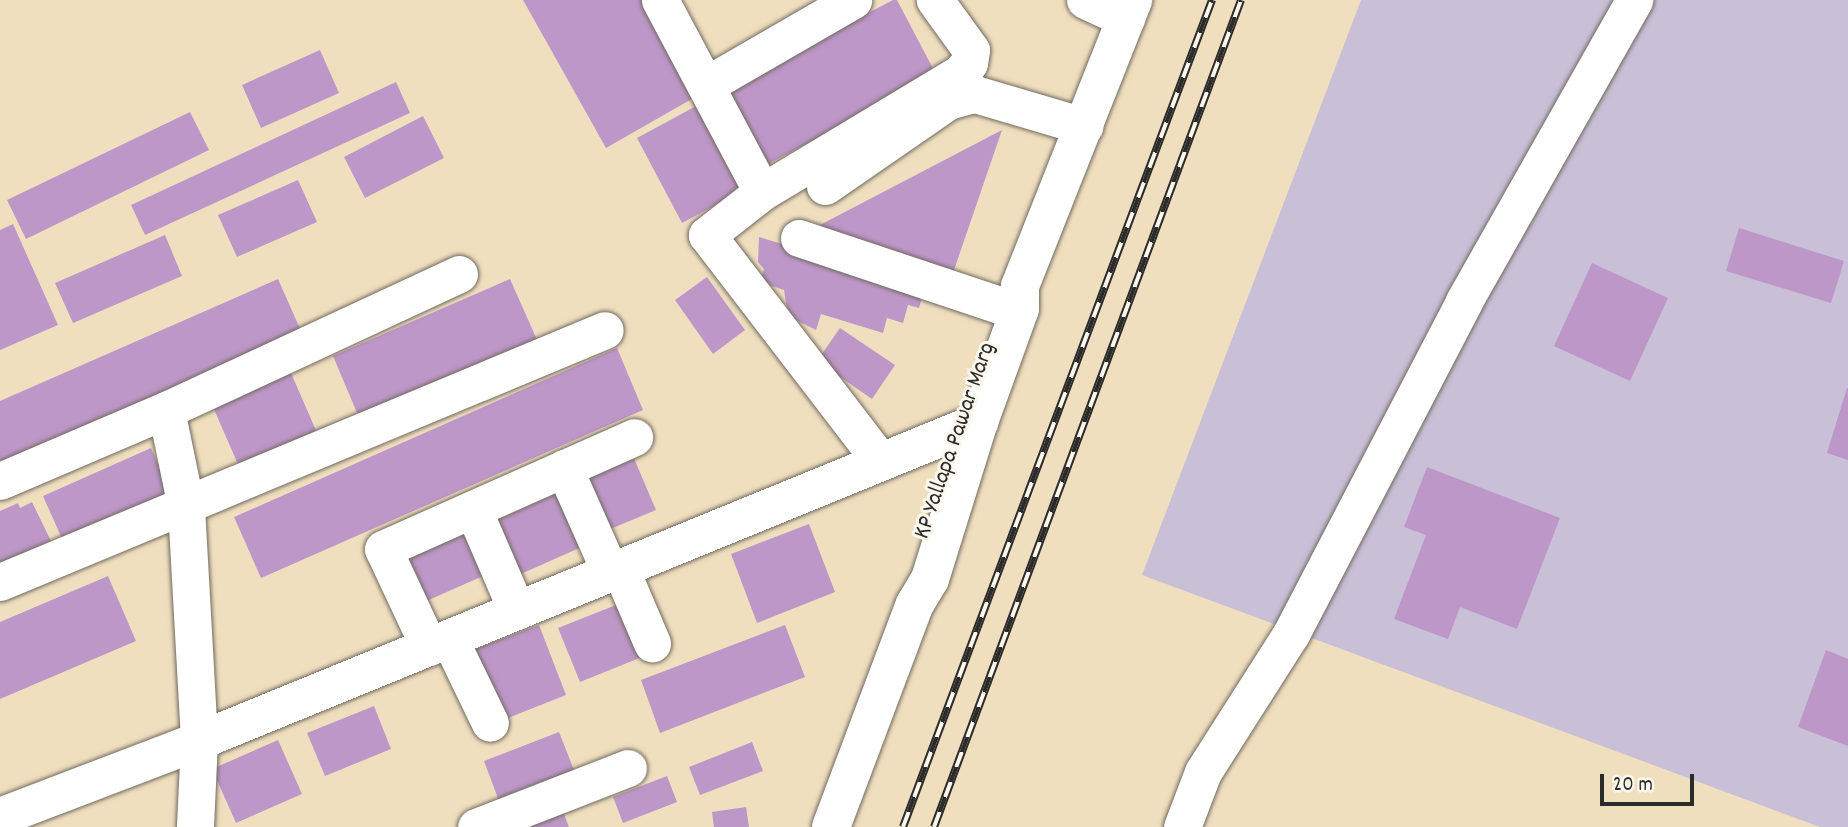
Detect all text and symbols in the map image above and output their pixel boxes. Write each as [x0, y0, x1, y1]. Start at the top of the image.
street label: KP Yallapa Pawar Marg [909, 339, 1003, 543]
scale bar [1603, 760, 1698, 804]
text: 20 m [1613, 771, 1653, 801]

